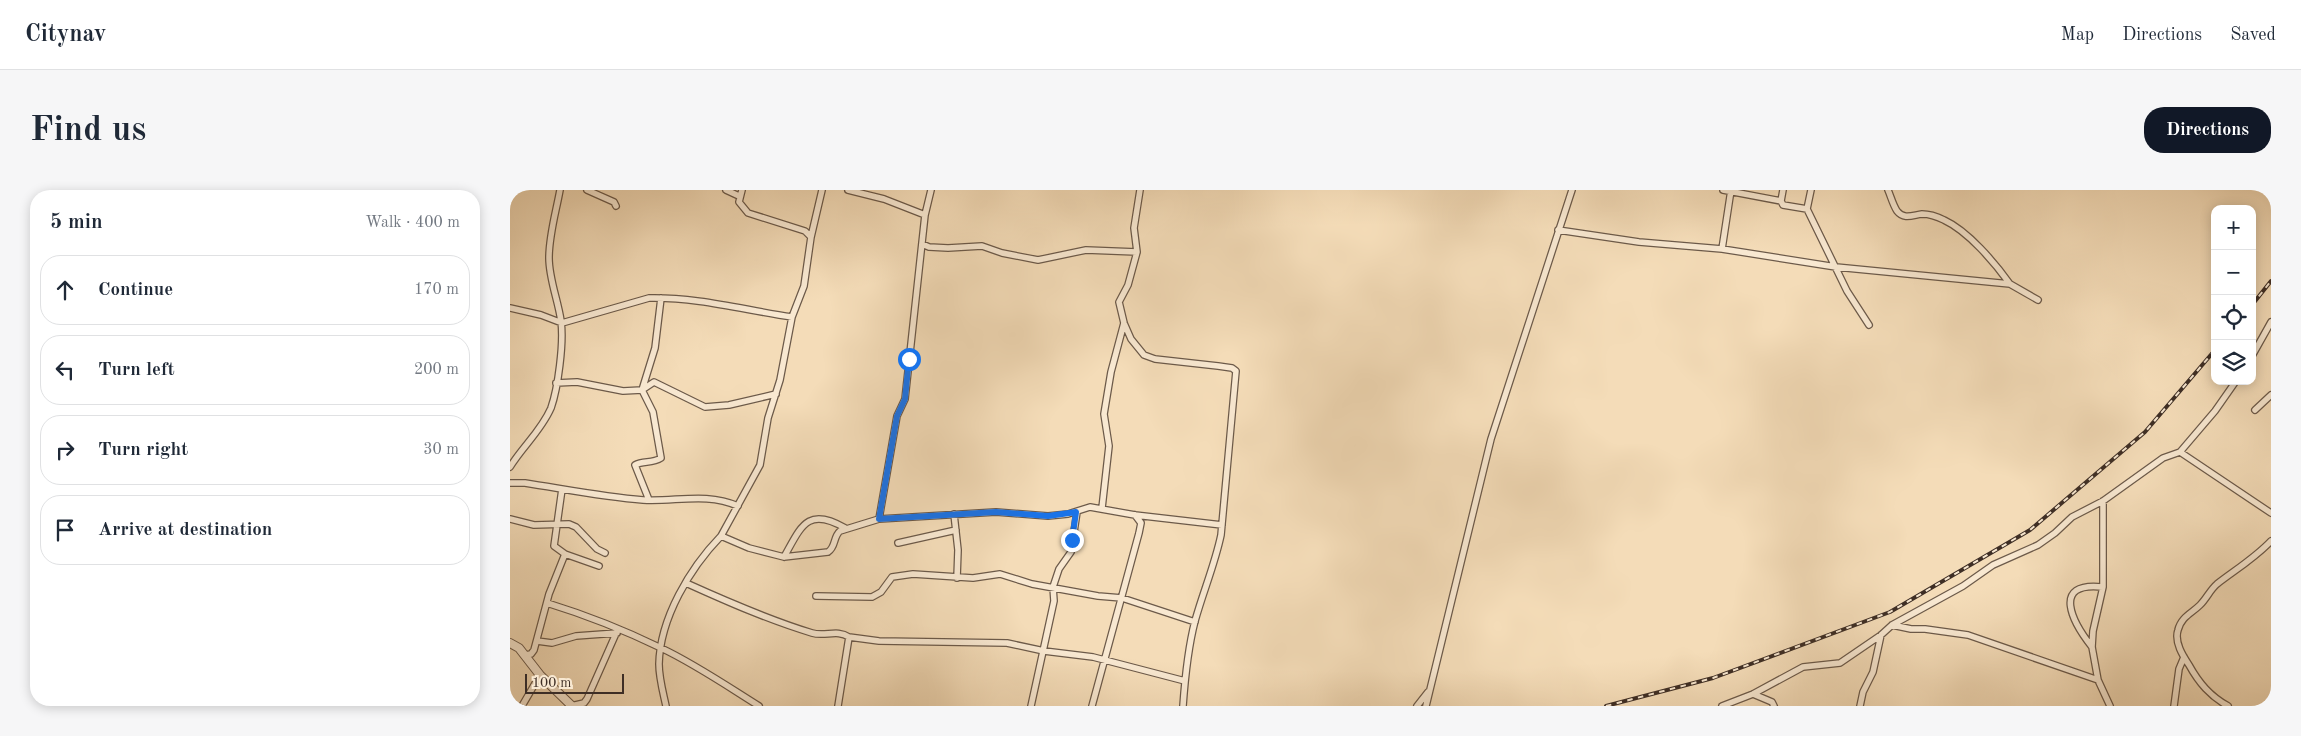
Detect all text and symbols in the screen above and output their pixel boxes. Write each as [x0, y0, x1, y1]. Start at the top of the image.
text: Citynav [25, 23, 106, 47]
text: Map [2061, 26, 2094, 44]
text: Directions [2122, 26, 2202, 44]
text: Saved [2230, 26, 2276, 44]
button: Directions [2144, 107, 2271, 153]
text: Find us [30, 113, 146, 148]
map controls [2211, 205, 2256, 385]
button: + [2211, 205, 2256, 250]
text: 5 min [50, 212, 103, 233]
text: Walk · 400 m [365, 215, 460, 231]
button: − [2211, 250, 2256, 295]
icon: ahead [51, 276, 79, 304]
text: Continue [98, 281, 173, 300]
text: 170 m [414, 282, 459, 298]
button: locate [2211, 295, 2256, 340]
button: layers [2211, 340, 2256, 385]
route start [898, 348, 921, 371]
icon: left [51, 356, 79, 384]
text: Turn left [98, 361, 175, 380]
text: 200 m [414, 362, 459, 378]
icon: right [51, 436, 79, 464]
text: Turn right [98, 441, 188, 460]
text: 30 m [423, 442, 459, 458]
icon: arrive [51, 516, 79, 544]
text: Arrive at destination [98, 521, 272, 540]
route end [1061, 529, 1084, 552]
scale bar [525, 671, 624, 694]
text: 100 m [532, 676, 571, 690]

